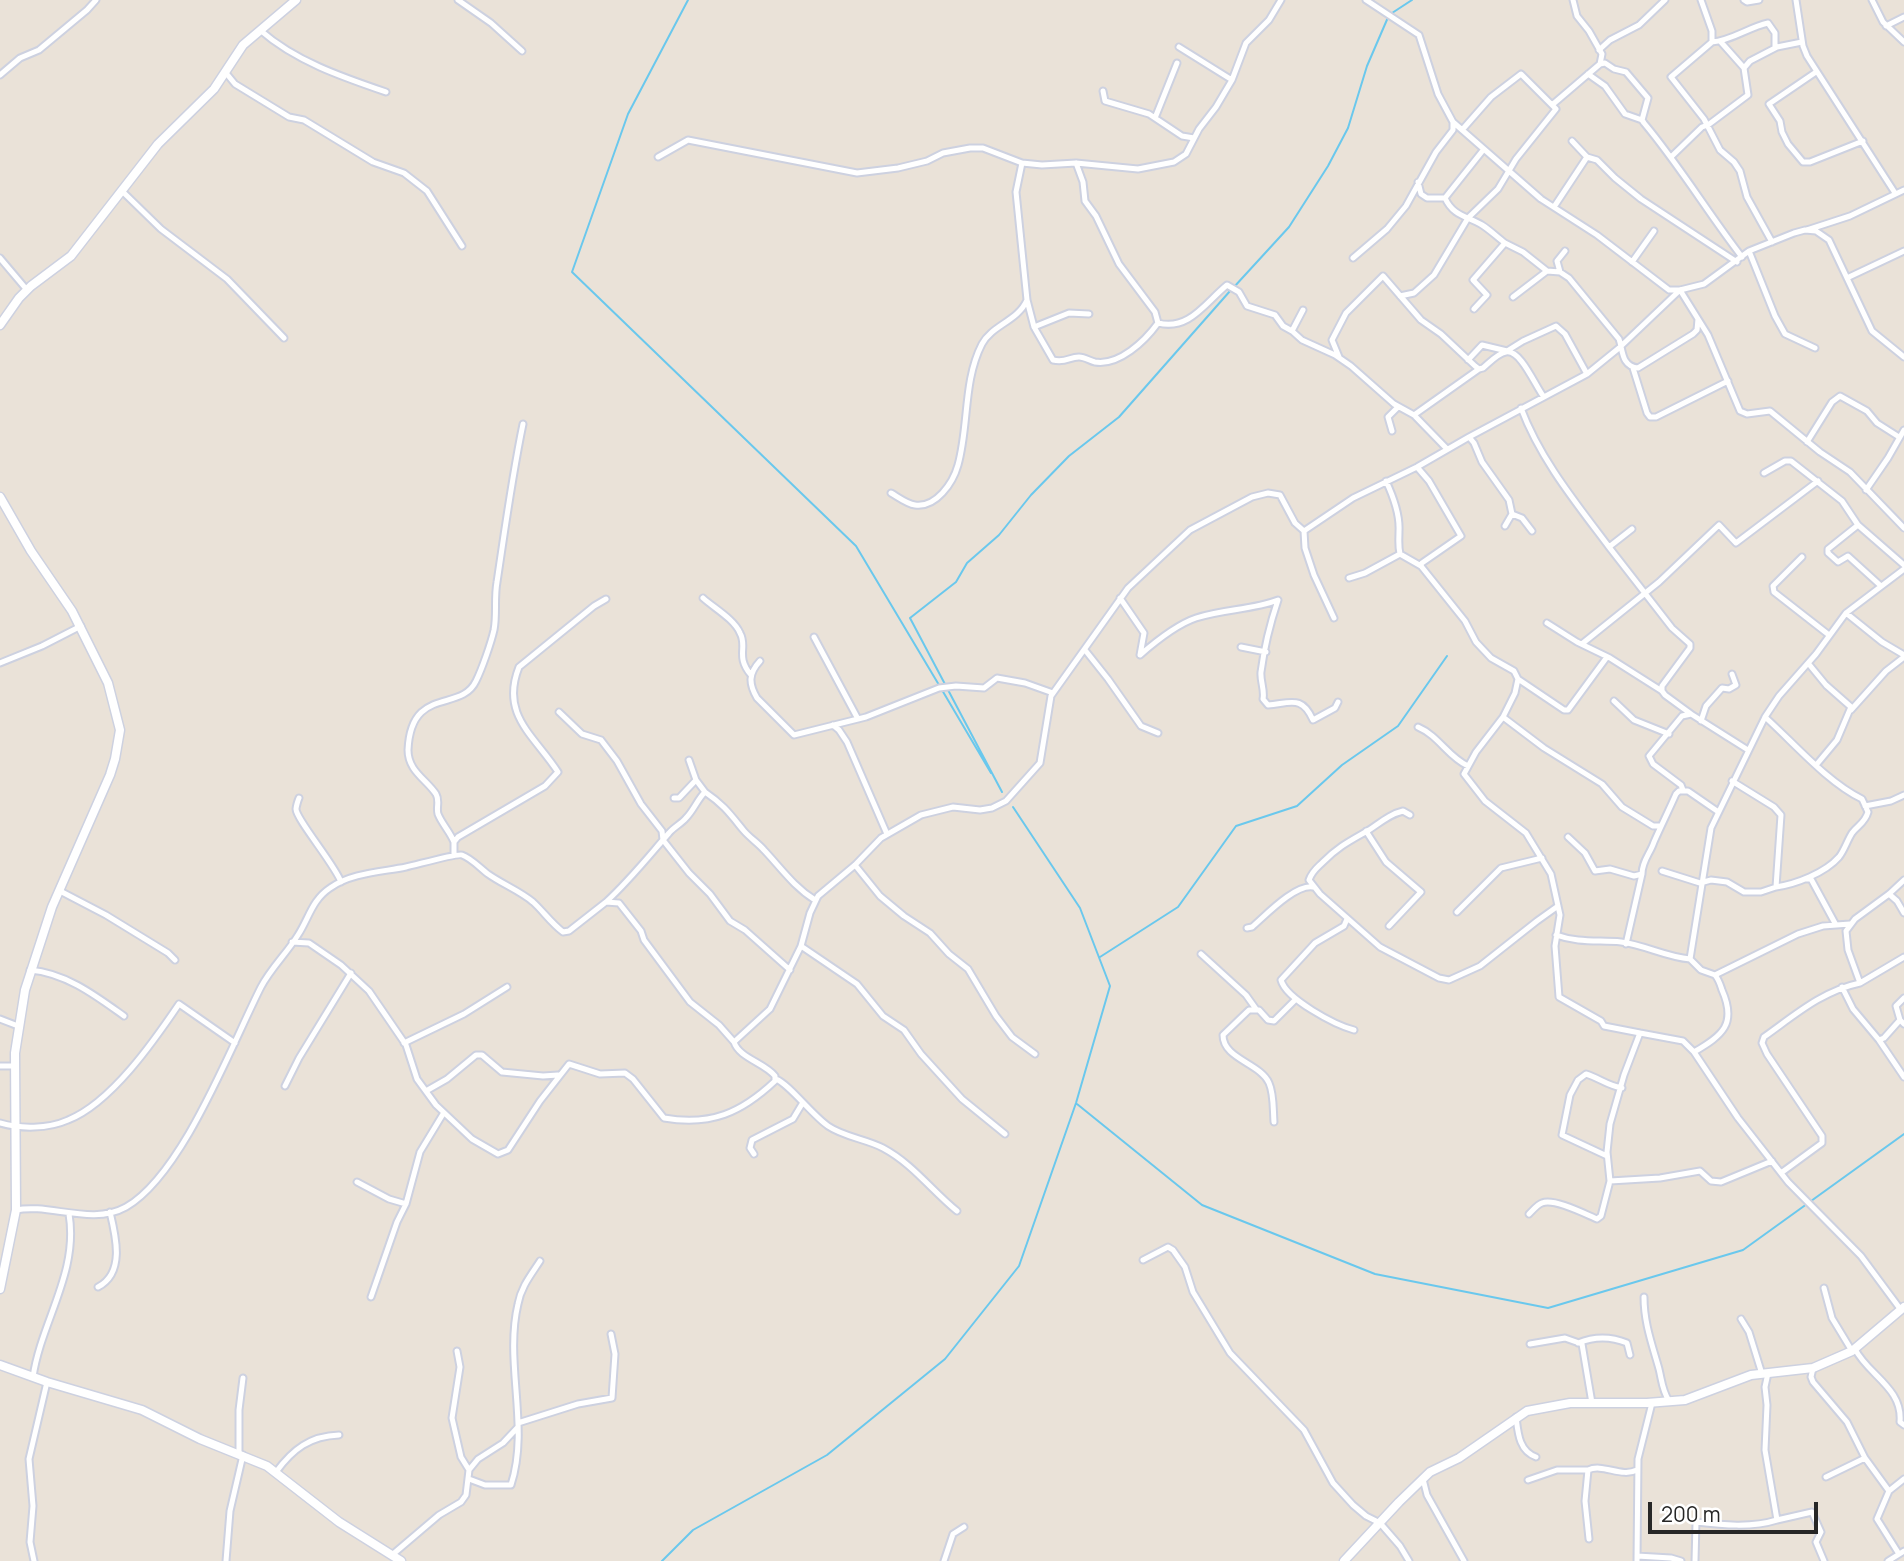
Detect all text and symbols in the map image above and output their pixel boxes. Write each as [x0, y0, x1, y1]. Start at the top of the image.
scale bar [1652, 1488, 1822, 1532]
text: 200 m [1661, 1500, 1721, 1528]

